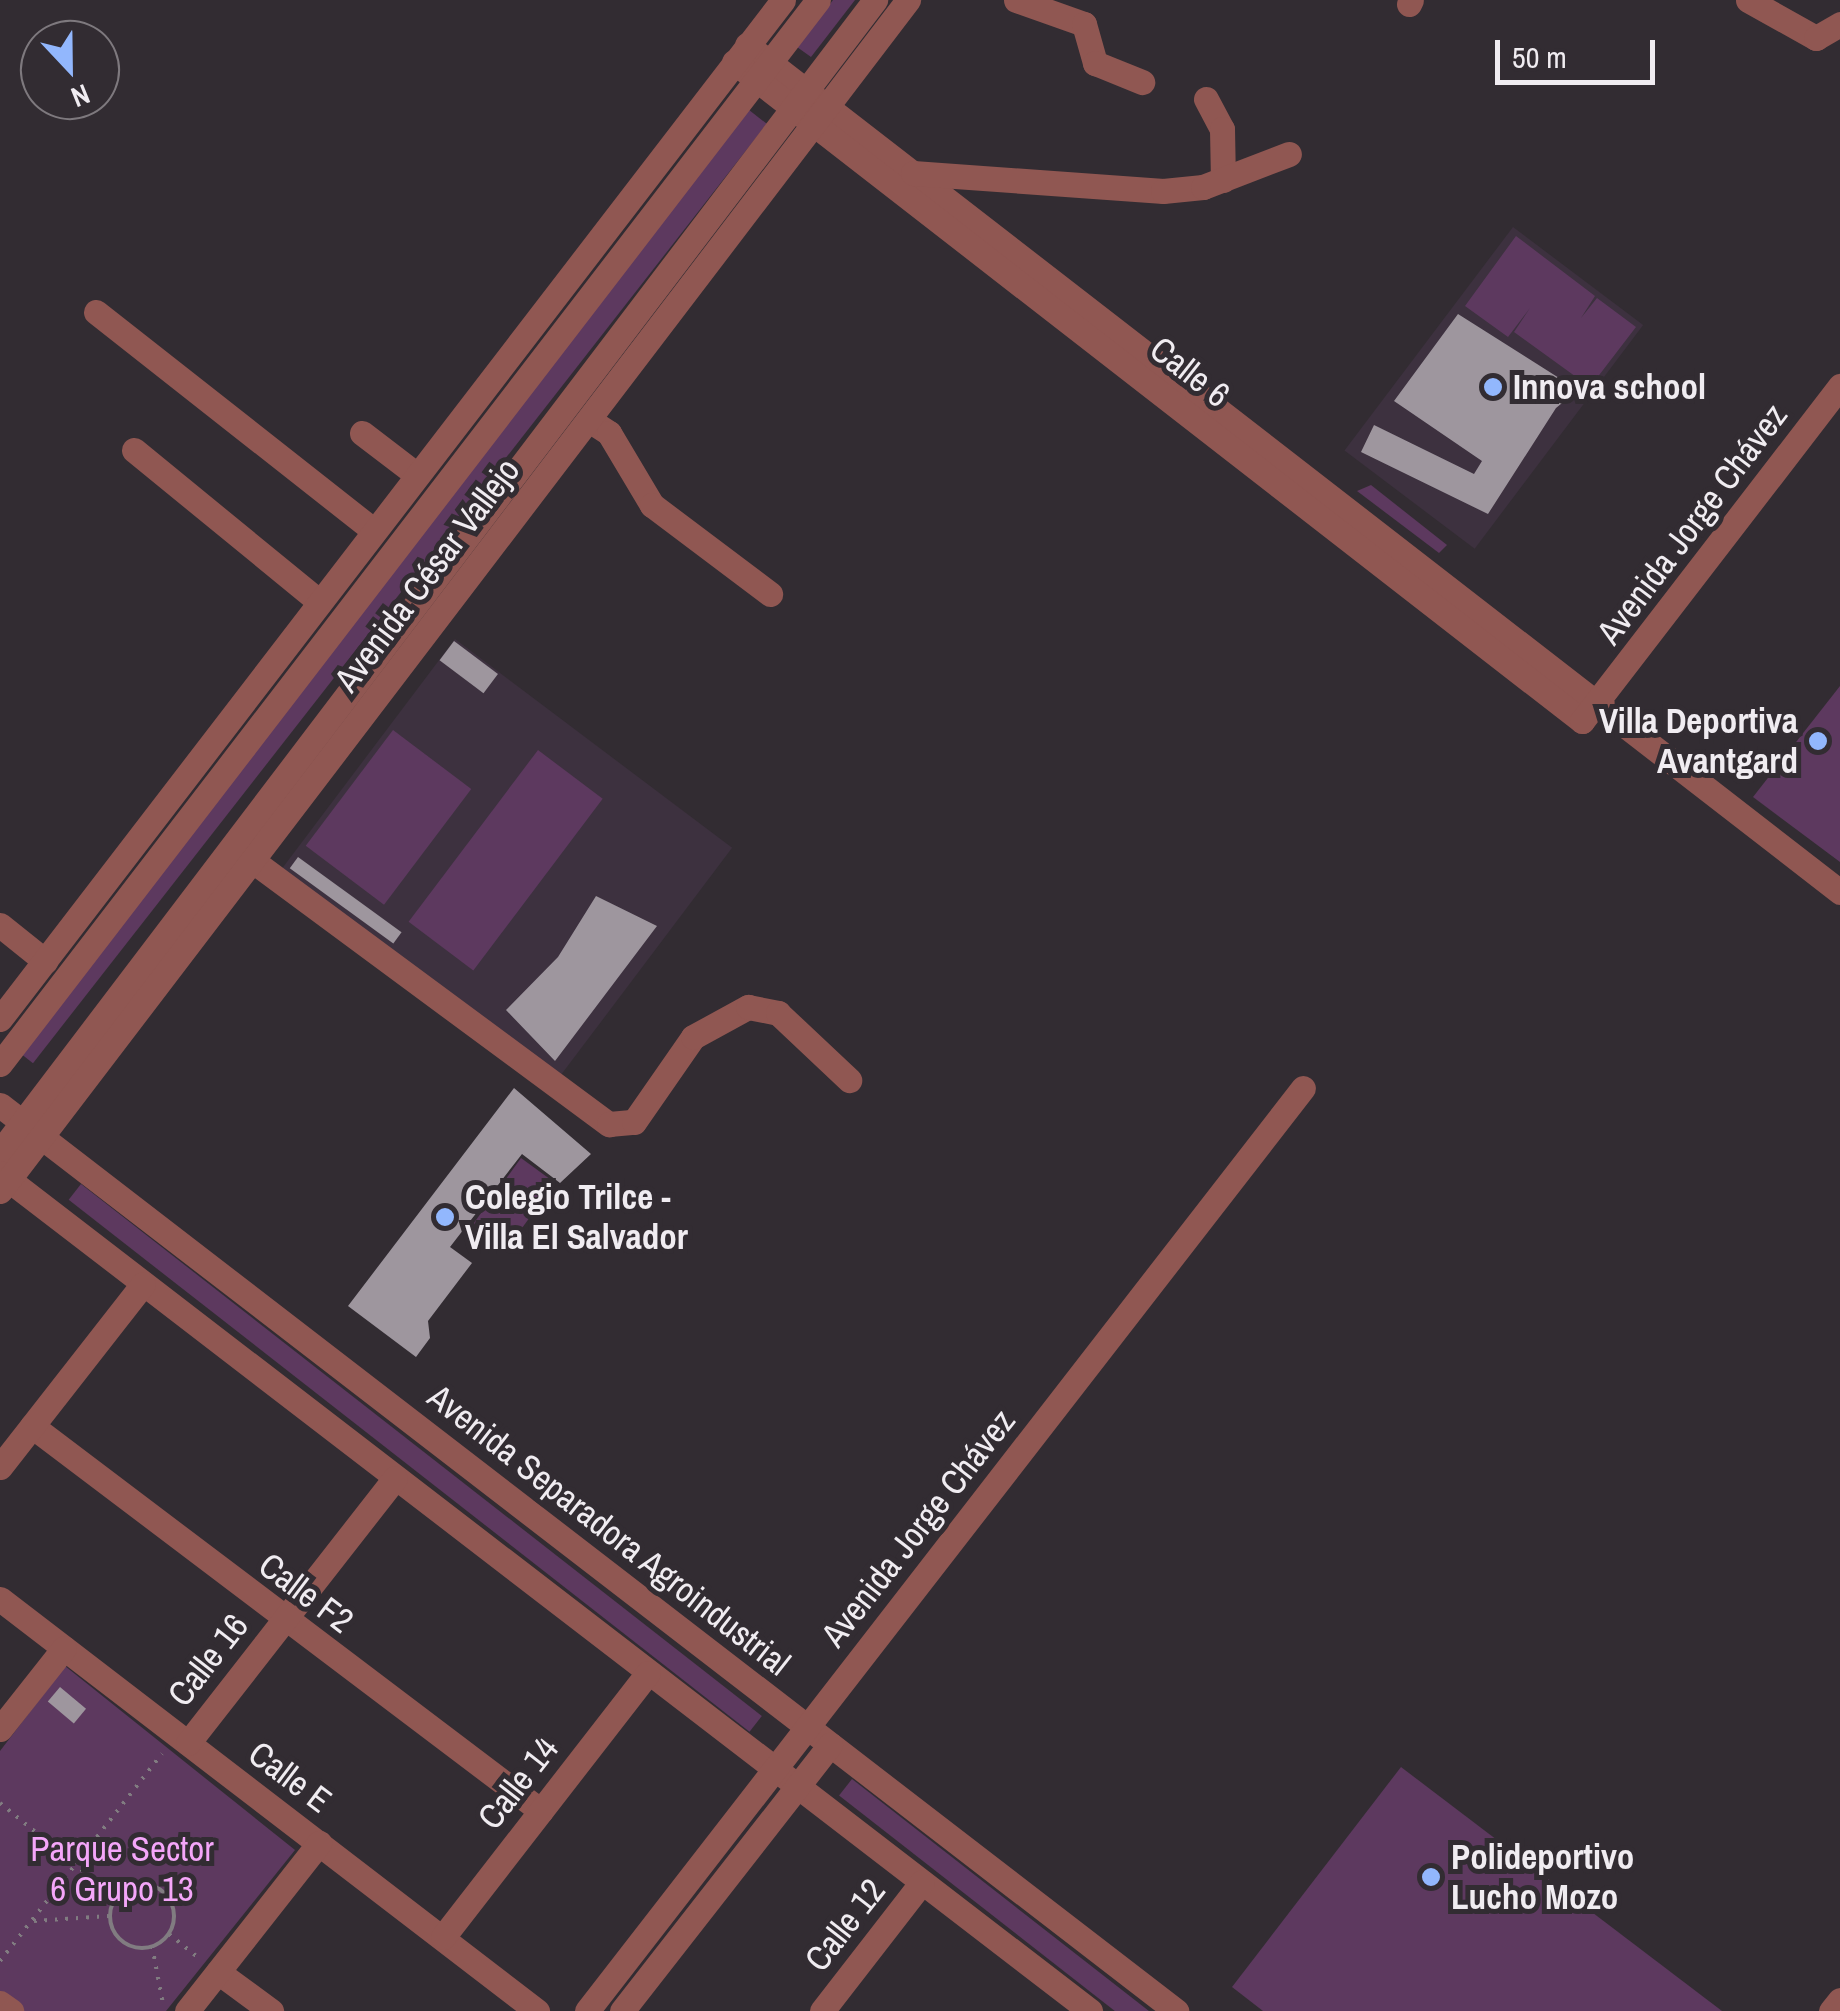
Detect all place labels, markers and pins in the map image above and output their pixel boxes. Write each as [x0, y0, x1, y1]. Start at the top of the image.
place label: Innova school [1513, 366, 1706, 408]
marker: Innova school [1482, 376, 1504, 398]
place label: Villa Deportiva Avantgard [1599, 700, 1798, 782]
marker: Villa Deportiva Avantgard [1807, 730, 1829, 752]
place label: Colegio Trilce - Villa El Salvador [465, 1176, 688, 1258]
marker: Colegio Trilce - Villa El Salvador [434, 1206, 456, 1228]
place label: Polideportivo Lucho Mozo [1451, 1836, 1634, 1918]
marker: Polideportivo Lucho Mozo [1420, 1866, 1442, 1888]

